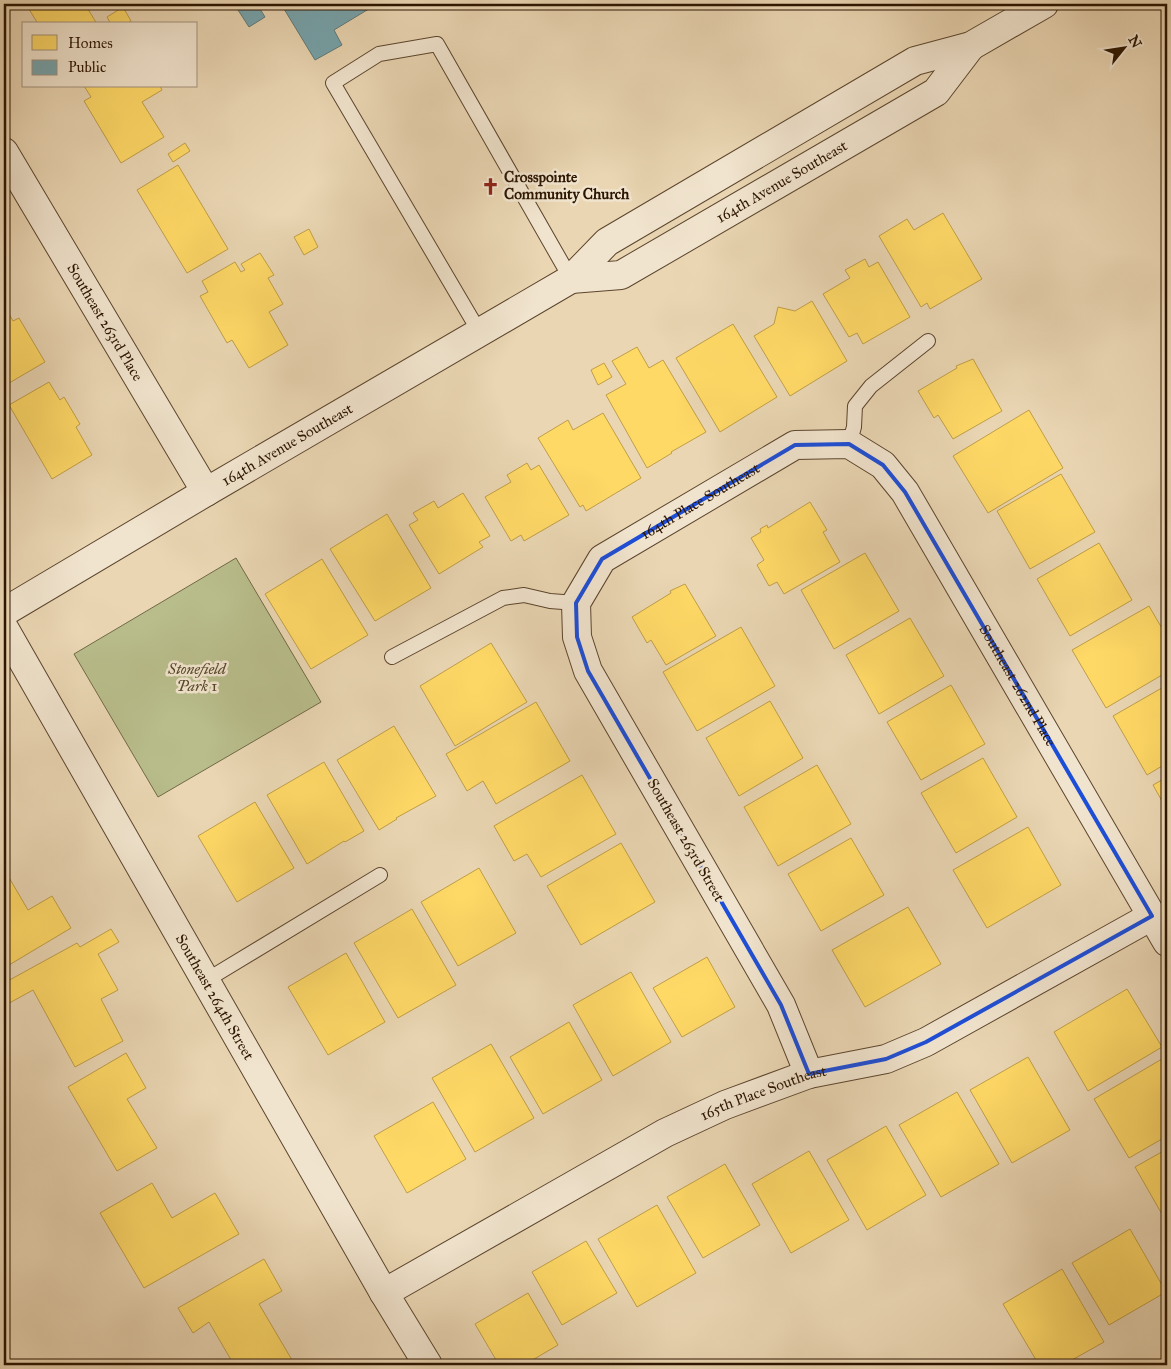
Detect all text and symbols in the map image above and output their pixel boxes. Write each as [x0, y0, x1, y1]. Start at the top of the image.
legend [22, 22, 198, 88]
north arrow [1098, 22, 1148, 72]
text: N [1124, 32, 1145, 51]
text: Homes [68, 34, 113, 52]
text: Public [68, 58, 106, 76]
street label: 164th Avenue Southeast [713, 136, 851, 227]
place label: Crosspointe Community Church [504, 168, 630, 204]
church icon: Crosspointe Community Church [480, 176, 500, 196]
street label: Southeast 263rd Place [63, 260, 147, 384]
street label: 164th Avenue Southeast [219, 399, 356, 490]
street label: 164th Place Southeast [637, 459, 763, 543]
street label: Southeast 262nd Place [975, 622, 1060, 750]
park label: Stonefield Park 1 [167, 660, 227, 695]
street label: Southeast 263rd Street [643, 775, 729, 905]
street label: Southeast 264th Street [172, 931, 258, 1064]
street label: 165th Place Southeast [697, 1062, 829, 1124]

